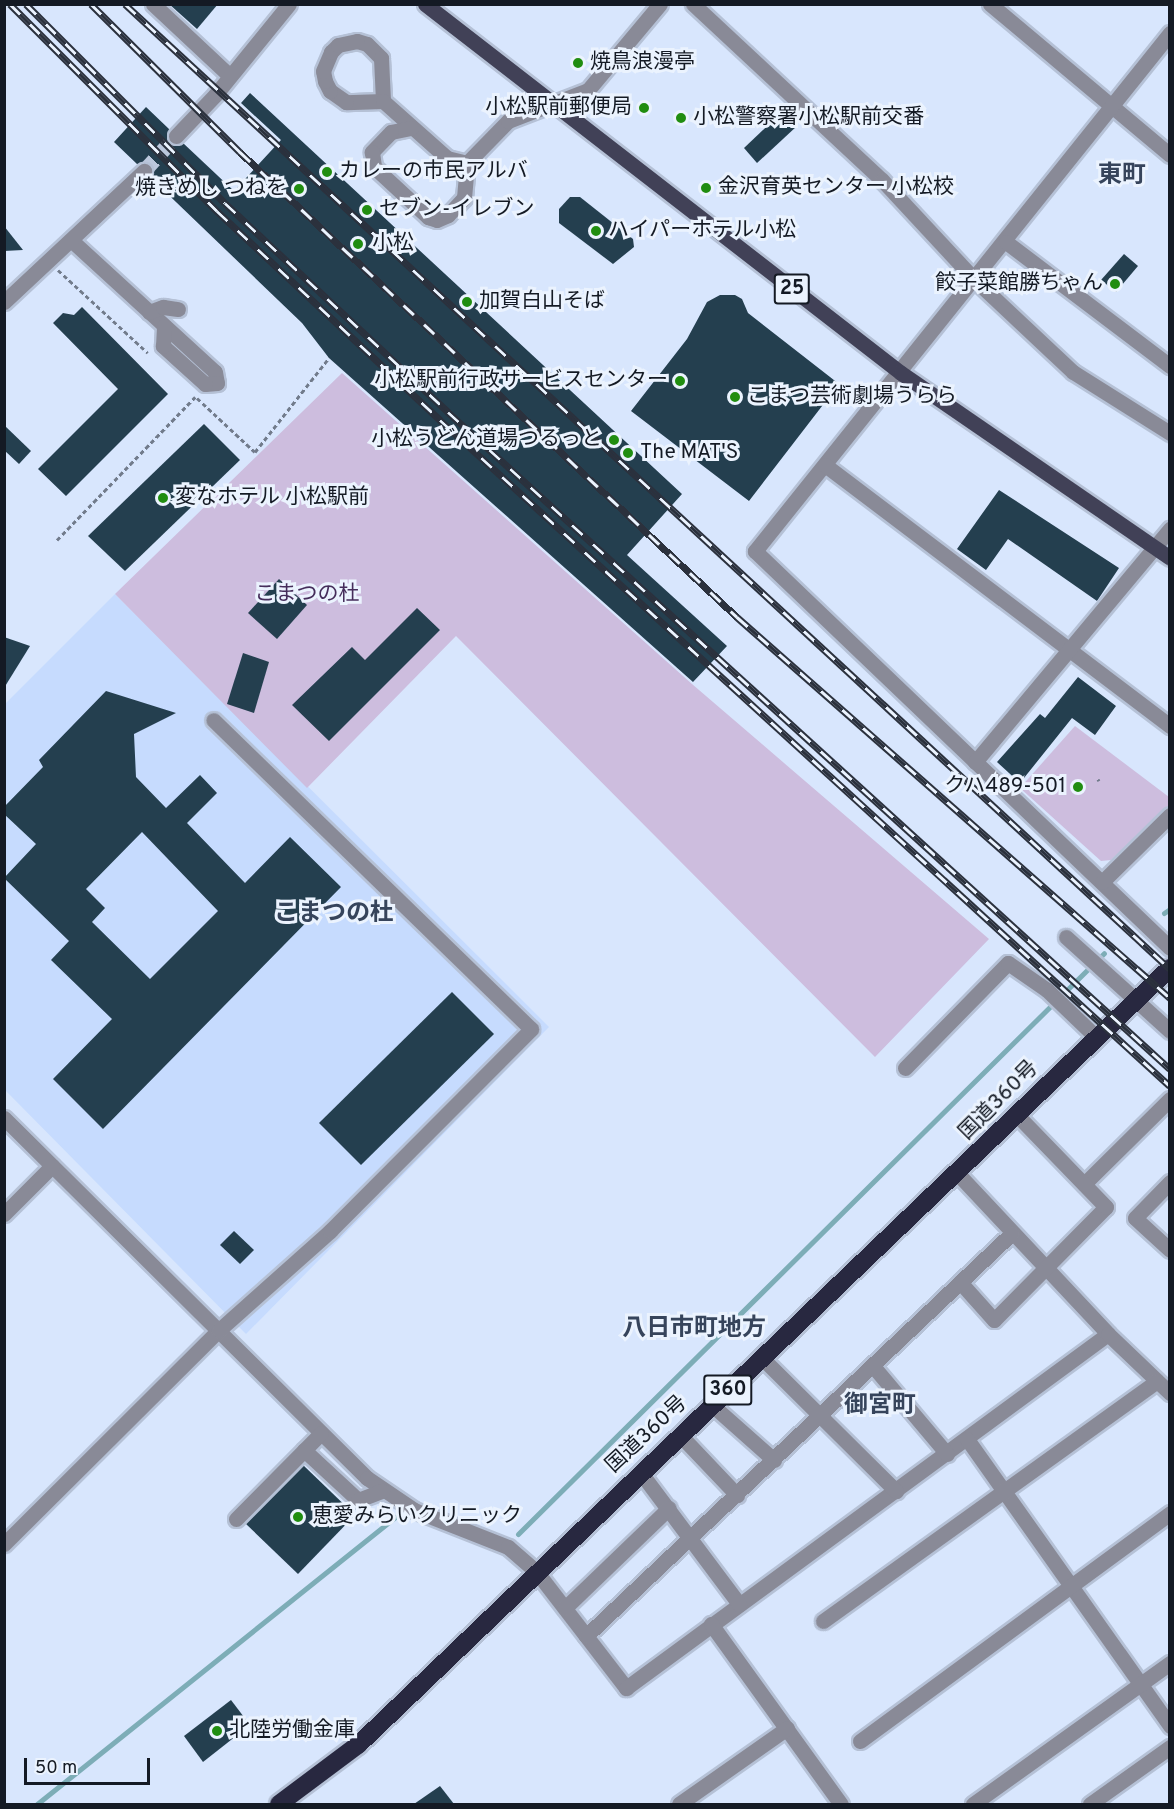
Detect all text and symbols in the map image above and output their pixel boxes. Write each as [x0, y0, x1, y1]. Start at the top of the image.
place label: 焼鳥浪漫亭 [590, 50, 695, 76]
marker: 焼鳥浪漫亭 [571, 56, 585, 70]
place label: 小松駅前郵便局 [485, 95, 632, 121]
marker: 小松駅前郵便局 [637, 101, 651, 115]
place label: 小松警察署小松駅前交番 [693, 105, 924, 131]
marker: 小松警察署小松駅前交番 [674, 111, 688, 125]
place label: カレーの市民アルバ [339, 159, 528, 185]
district label: 東町 [1098, 163, 1146, 191]
marker: カレーの市民アルバ [320, 165, 334, 179]
place label: 金沢育英センター 小松校 [718, 175, 954, 201]
place label: 焼きめし つねを [135, 176, 287, 202]
marker: 金沢育英センター 小松校 [699, 181, 713, 195]
marker: 焼きめし つねを [292, 182, 306, 196]
place label: セブン-イレブン [379, 197, 534, 223]
marker: セブン-イレブン [360, 203, 374, 217]
place label: ハイパーホテル小松 [608, 218, 797, 244]
marker: ハイパーホテル小松 [589, 224, 603, 238]
place label: 小松 [372, 231, 414, 257]
marker: 小松 [349, 235, 367, 253]
place label: 餃子菜館勝ちゃん [935, 271, 1103, 297]
road number: 25 [772, 272, 812, 306]
marker: 餃子菜館勝ちゃん [1108, 277, 1122, 291]
place label: 加賀白山そば [479, 289, 605, 315]
marker: 加賀白山そば [460, 295, 474, 309]
place label: 小松駅前行政サービスセンター [374, 368, 668, 394]
marker: 小松駅前行政サービスセンター [673, 374, 687, 388]
place label: こまつ芸術劇場うらら [747, 384, 957, 410]
marker: こまつ芸術劇場うらら [728, 390, 742, 404]
place label: 小松うどん道場つるっと [371, 427, 602, 453]
marker: 小松うどん道場つるっと [607, 433, 621, 447]
place label: The MAT'S [640, 440, 738, 466]
marker: The MAT'S [621, 446, 635, 460]
place label: 変なホテル 小松駅前 [175, 485, 369, 511]
marker: 変なホテル 小松駅前 [156, 491, 170, 505]
park label: こまつの杜 [255, 582, 359, 608]
place label: クハ489-501 [943, 774, 1066, 800]
marker: クハ489-501 [1071, 780, 1085, 794]
district label: こまつの杜 [274, 901, 394, 929]
street label: 国道360号 [954, 1056, 1044, 1146]
district label: 八日市町地方 [622, 1316, 766, 1344]
road number: 360 [702, 1373, 754, 1407]
street label: 国道360号 [601, 1391, 693, 1479]
district label: 御宮町 [844, 1393, 916, 1421]
place label: 恵愛みらいクリニック [312, 1504, 522, 1530]
marker: 恵愛みらいクリニック [289, 1508, 307, 1526]
place label: 北陸労働金庫 [229, 1718, 355, 1744]
marker: 北陸労働金庫 [210, 1724, 224, 1738]
scale bar [27, 1746, 153, 1784]
text: 50 m [35, 1757, 77, 1780]

